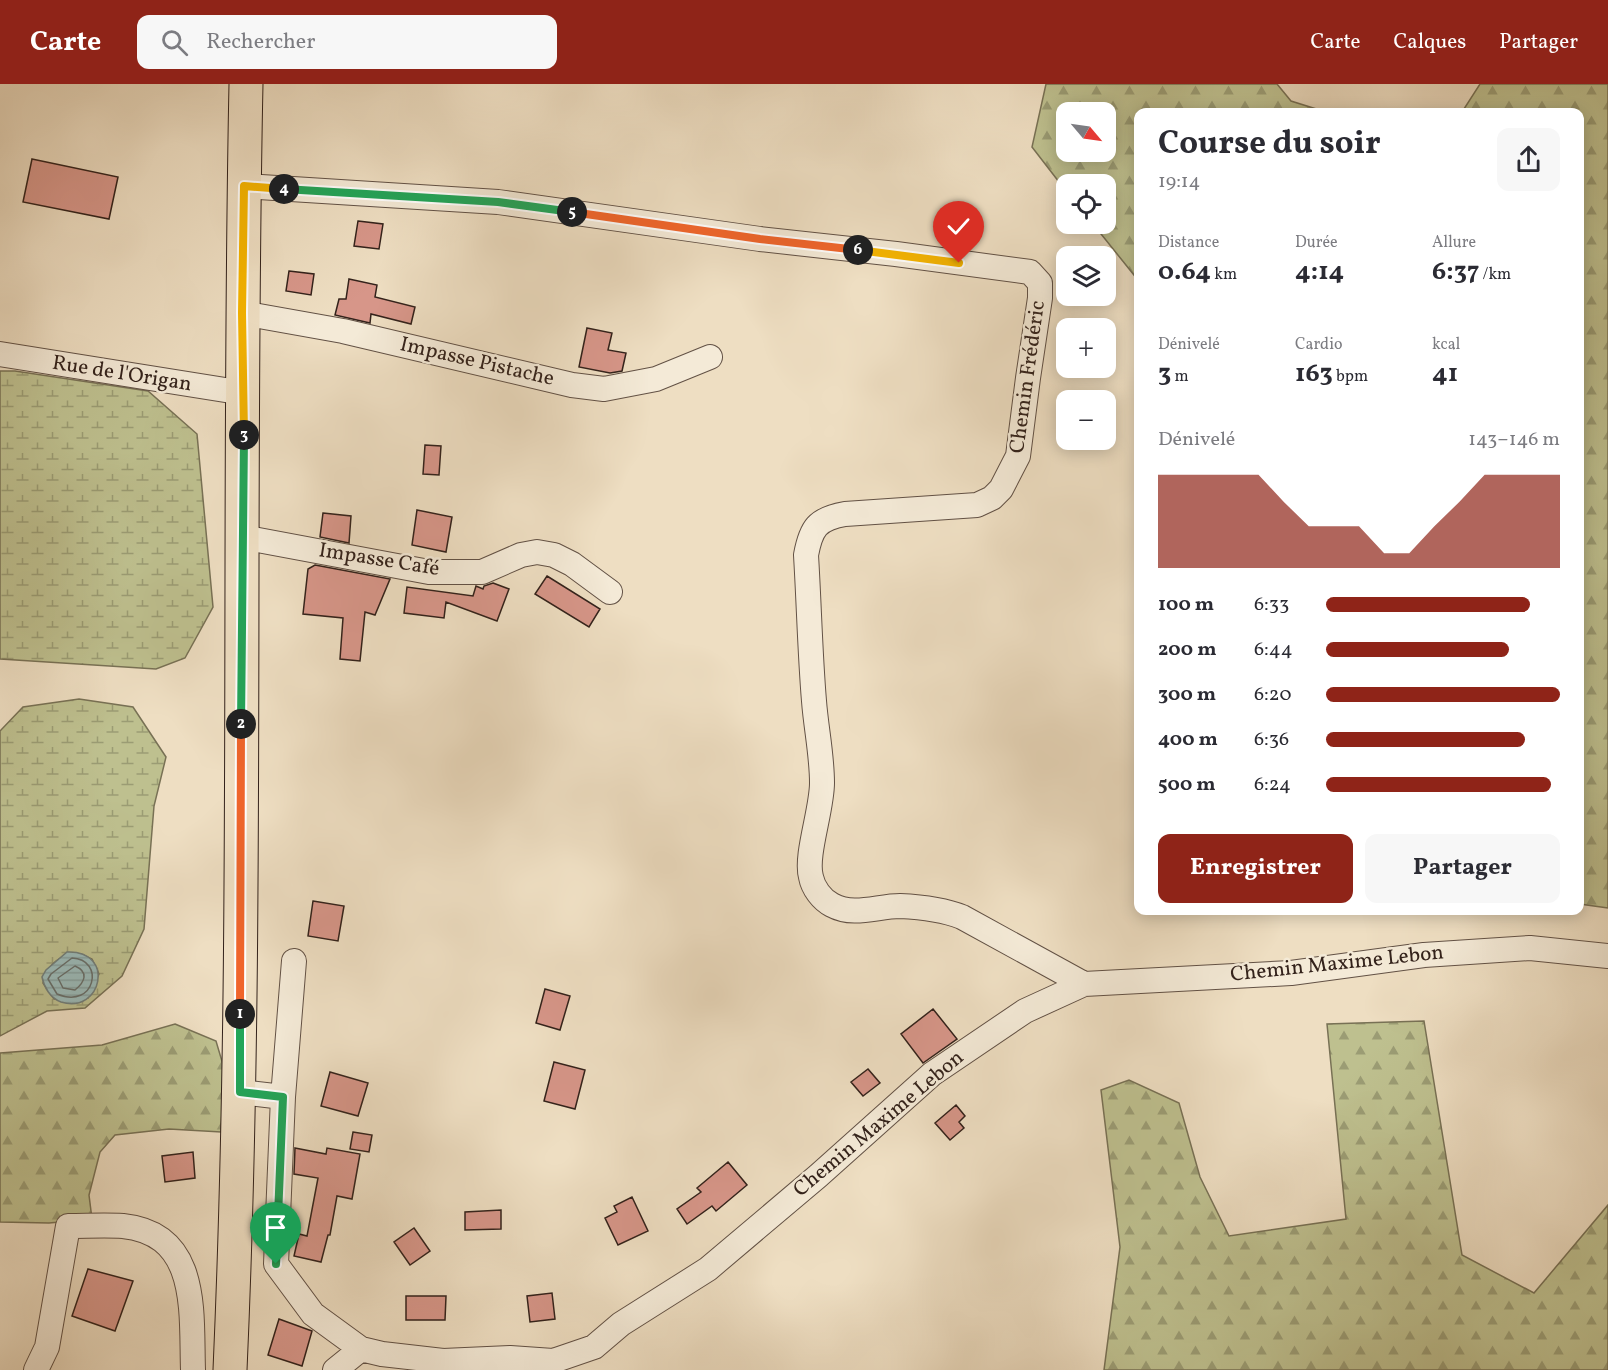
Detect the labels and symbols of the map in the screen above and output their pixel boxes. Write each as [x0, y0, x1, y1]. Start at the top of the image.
north arrow [1056, 102, 1116, 162]
pin: 4 [269, 174, 299, 204]
pin: 5 [557, 197, 587, 227]
pin [933, 201, 984, 263]
pin: 6 [843, 235, 873, 265]
street label: Chemin Frédéric [1003, 299, 1053, 455]
street label: Impasse Pistache [397, 330, 557, 394]
street label: Rue de l'Origan [50, 349, 194, 399]
pin: 3 [229, 420, 259, 450]
street label: Impasse Café [317, 536, 442, 584]
pin: 2 [226, 709, 256, 739]
street label: Chemin Maxime Lebon [1229, 938, 1445, 990]
pin: 1 [225, 999, 255, 1029]
street label: Chemin Maxime Lebon [788, 1044, 970, 1204]
pin [250, 1202, 301, 1264]

